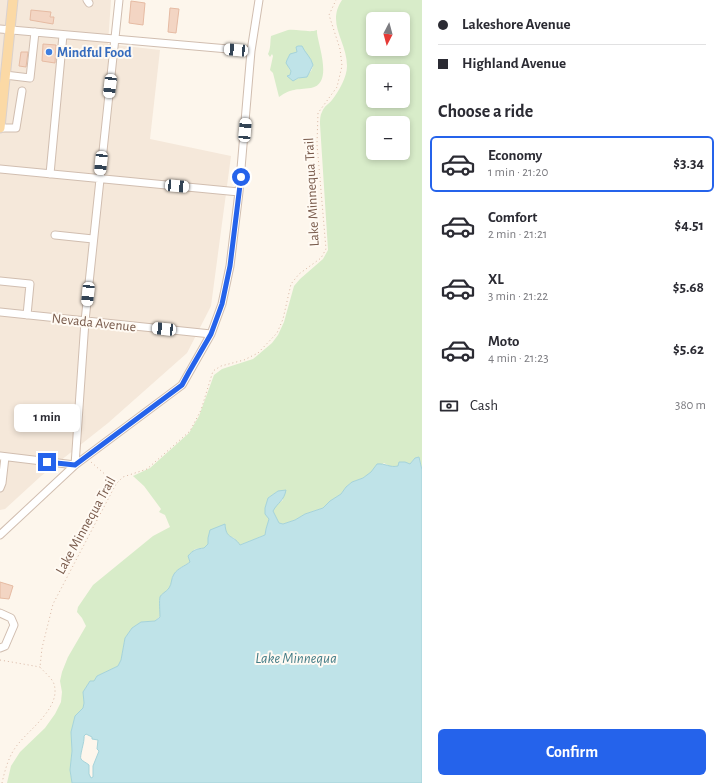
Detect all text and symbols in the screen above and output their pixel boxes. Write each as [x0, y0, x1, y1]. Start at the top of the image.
north arrow [366, 12, 410, 56]
map controls [366, 12, 410, 160]
text: Lakeshore Avenue [462, 17, 571, 32]
car [224, 43, 248, 57]
place label: Mindful Food [57, 46, 132, 60]
marker: Mindful Food [44, 47, 54, 57]
text: Highland Avenue [462, 56, 566, 71]
button: + [366, 64, 410, 108]
car [103, 73, 117, 99]
text: Choose a ride [438, 103, 533, 121]
button: − [366, 116, 410, 160]
car [238, 118, 252, 142]
street label: Lake Minnequa Trail [302, 137, 322, 247]
icon: car [440, 146, 476, 182]
text: Economy [488, 148, 542, 163]
car [94, 150, 108, 176]
text: $3.34 [673, 156, 704, 171]
text: 1 min · 21:20 [488, 166, 548, 179]
route start [232, 168, 250, 186]
car [165, 179, 189, 193]
icon: car [440, 208, 476, 244]
text: Comfort [488, 210, 537, 225]
text: $4.51 [674, 218, 704, 233]
text: 2 min · 21:21 [488, 228, 547, 241]
icon: car [440, 270, 476, 306]
text: XL [488, 272, 504, 287]
text: $5.68 [673, 280, 704, 295]
car [81, 281, 95, 307]
text: 3 min · 21:22 [488, 290, 548, 303]
street label: Nevada Avenue [51, 312, 137, 334]
car [151, 322, 177, 336]
icon: car [440, 332, 476, 368]
text: Moto [488, 334, 520, 349]
text: $5.62 [673, 342, 704, 357]
text: 4 min · 21:23 [488, 352, 549, 365]
icon: cash [438, 395, 460, 417]
text: Cash [470, 398, 498, 413]
text: 380 m [675, 399, 706, 412]
callout: 1 min [14, 404, 80, 432]
text: 1 min [33, 411, 61, 424]
route end [38, 453, 56, 471]
street label: Lake Minnequa Trail [53, 474, 118, 577]
water label: Lake Minnequa [255, 651, 337, 666]
button: Confirm [438, 729, 706, 775]

